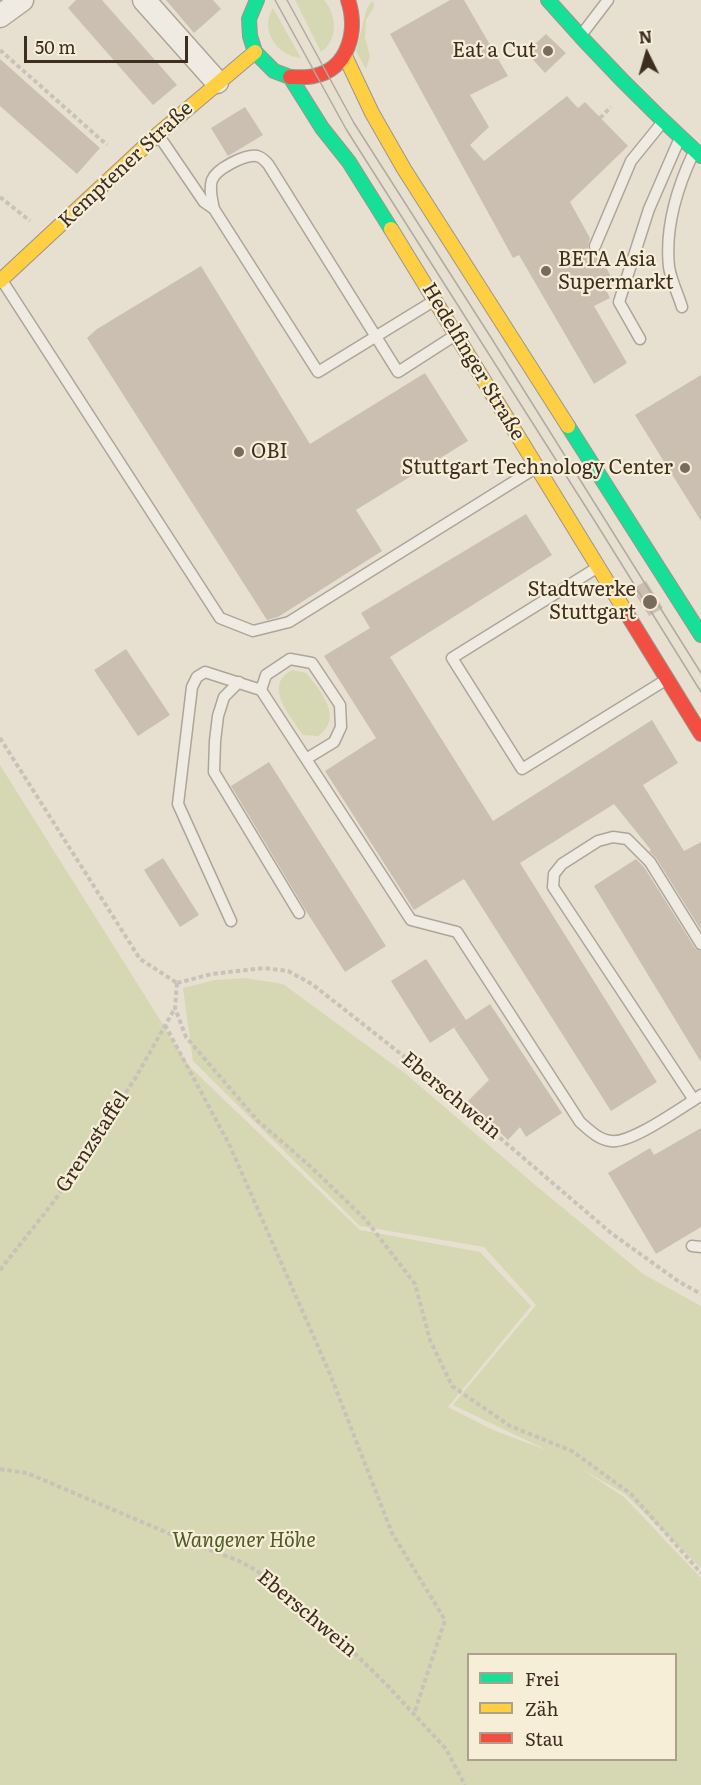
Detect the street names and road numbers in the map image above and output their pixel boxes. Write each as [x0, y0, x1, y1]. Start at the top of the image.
street label: Kemptener Straße [54, 97, 198, 233]
street label: Hedelfinger Straße [416, 279, 530, 445]
street label: Eberschwein [396, 1047, 506, 1145]
street label: Grenzstaffel [51, 1087, 135, 1197]
street label: Eberschwein [252, 1565, 362, 1663]

